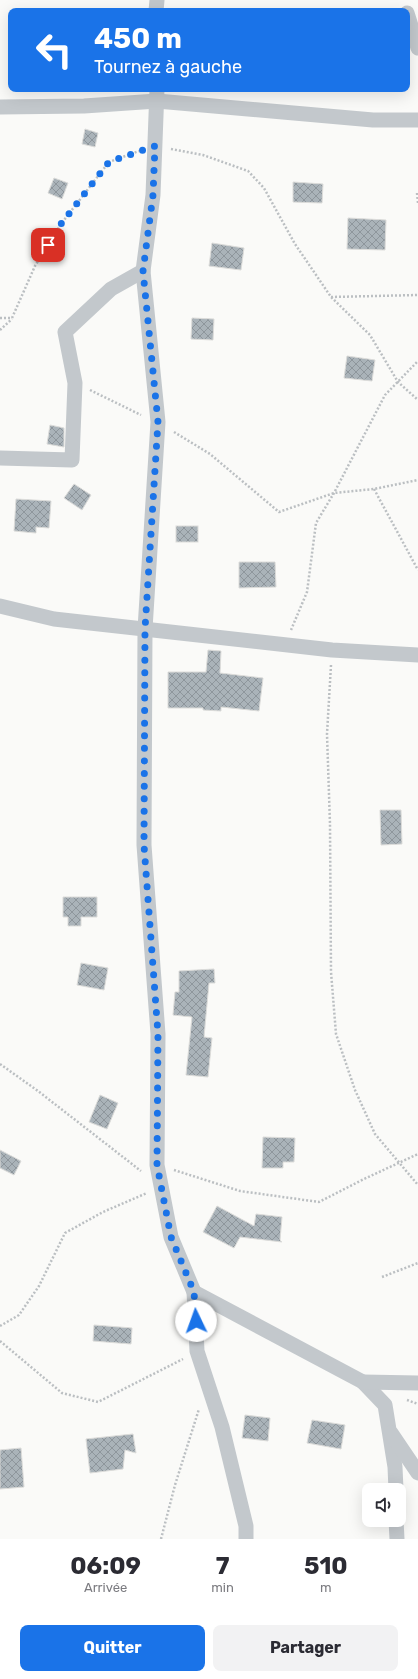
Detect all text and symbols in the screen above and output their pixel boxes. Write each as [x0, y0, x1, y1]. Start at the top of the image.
text: 450 m [94, 22, 182, 55]
icon: left [28, 24, 80, 76]
text: Tournez à gauche [94, 56, 242, 78]
pin [31, 228, 65, 262]
icon: arrive [37, 234, 59, 256]
position arrow [175, 1300, 217, 1342]
map controls [362, 1483, 406, 1527]
button: sound [362, 1483, 406, 1527]
text: 06:09 [70, 1552, 141, 1580]
text: 7 [216, 1552, 229, 1580]
text: 510 [304, 1552, 348, 1580]
text: Arrivée [84, 1580, 127, 1595]
text: min [211, 1580, 234, 1595]
text: m [320, 1580, 332, 1595]
button: Quitter [20, 1625, 205, 1671]
button: Partager [213, 1625, 398, 1671]

